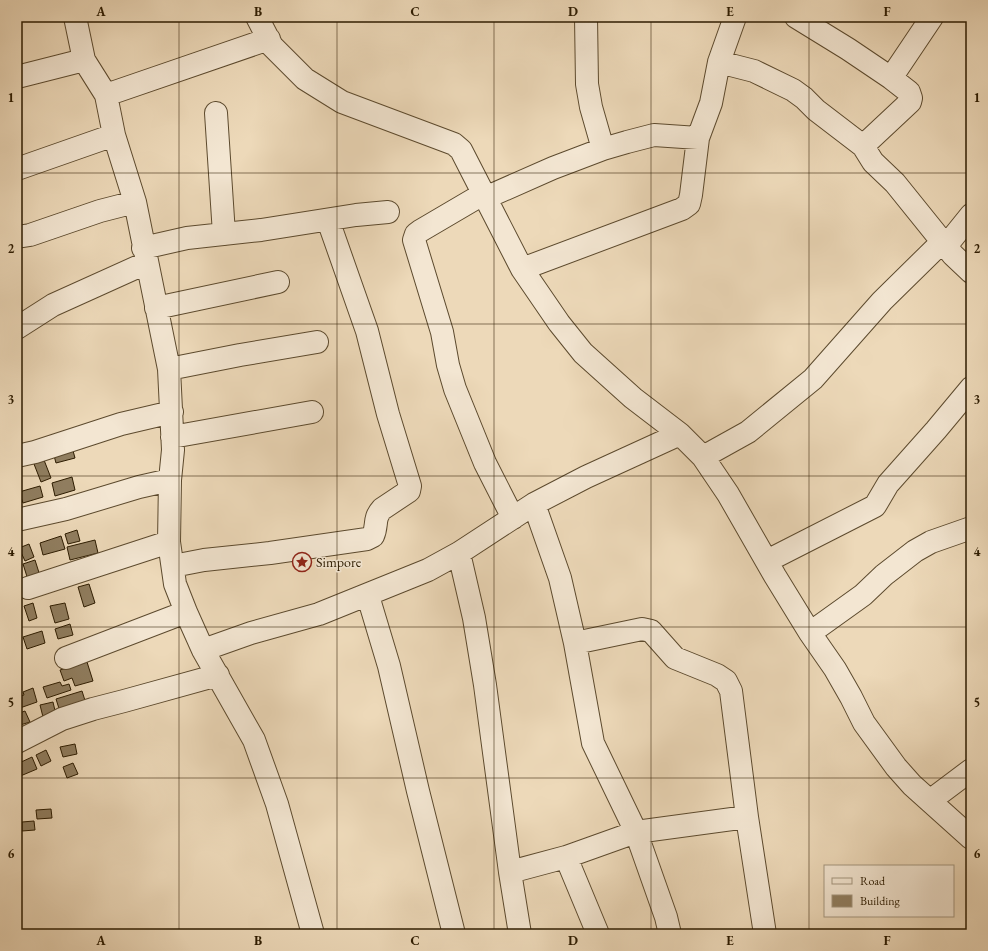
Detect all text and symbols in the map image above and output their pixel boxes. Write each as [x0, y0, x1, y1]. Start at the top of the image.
text: A [95, 3, 106, 20]
text: B [254, 3, 262, 20]
text: C [410, 3, 420, 20]
text: D [568, 3, 578, 20]
text: E [726, 3, 734, 20]
text: F [883, 3, 891, 20]
text: 1 [8, 89, 15, 106]
text: 1 [974, 89, 981, 106]
text: 2 [8, 240, 15, 257]
text: 2 [974, 240, 981, 257]
text: 3 [8, 391, 15, 408]
text: 3 [974, 391, 981, 408]
text: 4 [8, 543, 15, 560]
text: 4 [974, 543, 981, 560]
place icon: Simpore [291, 551, 313, 573]
place label: Simpore [316, 553, 362, 571]
text: 5 [8, 694, 14, 711]
text: 5 [974, 694, 980, 711]
text: 6 [8, 845, 15, 862]
text: 6 [974, 845, 981, 862]
legend [824, 865, 954, 917]
text: Road [860, 873, 886, 889]
text: Building [860, 893, 901, 909]
text: A [95, 932, 106, 949]
text: B [254, 932, 262, 949]
text: C [410, 932, 420, 949]
text: D [568, 932, 578, 949]
text: E [726, 932, 734, 949]
text: F [883, 932, 891, 949]

